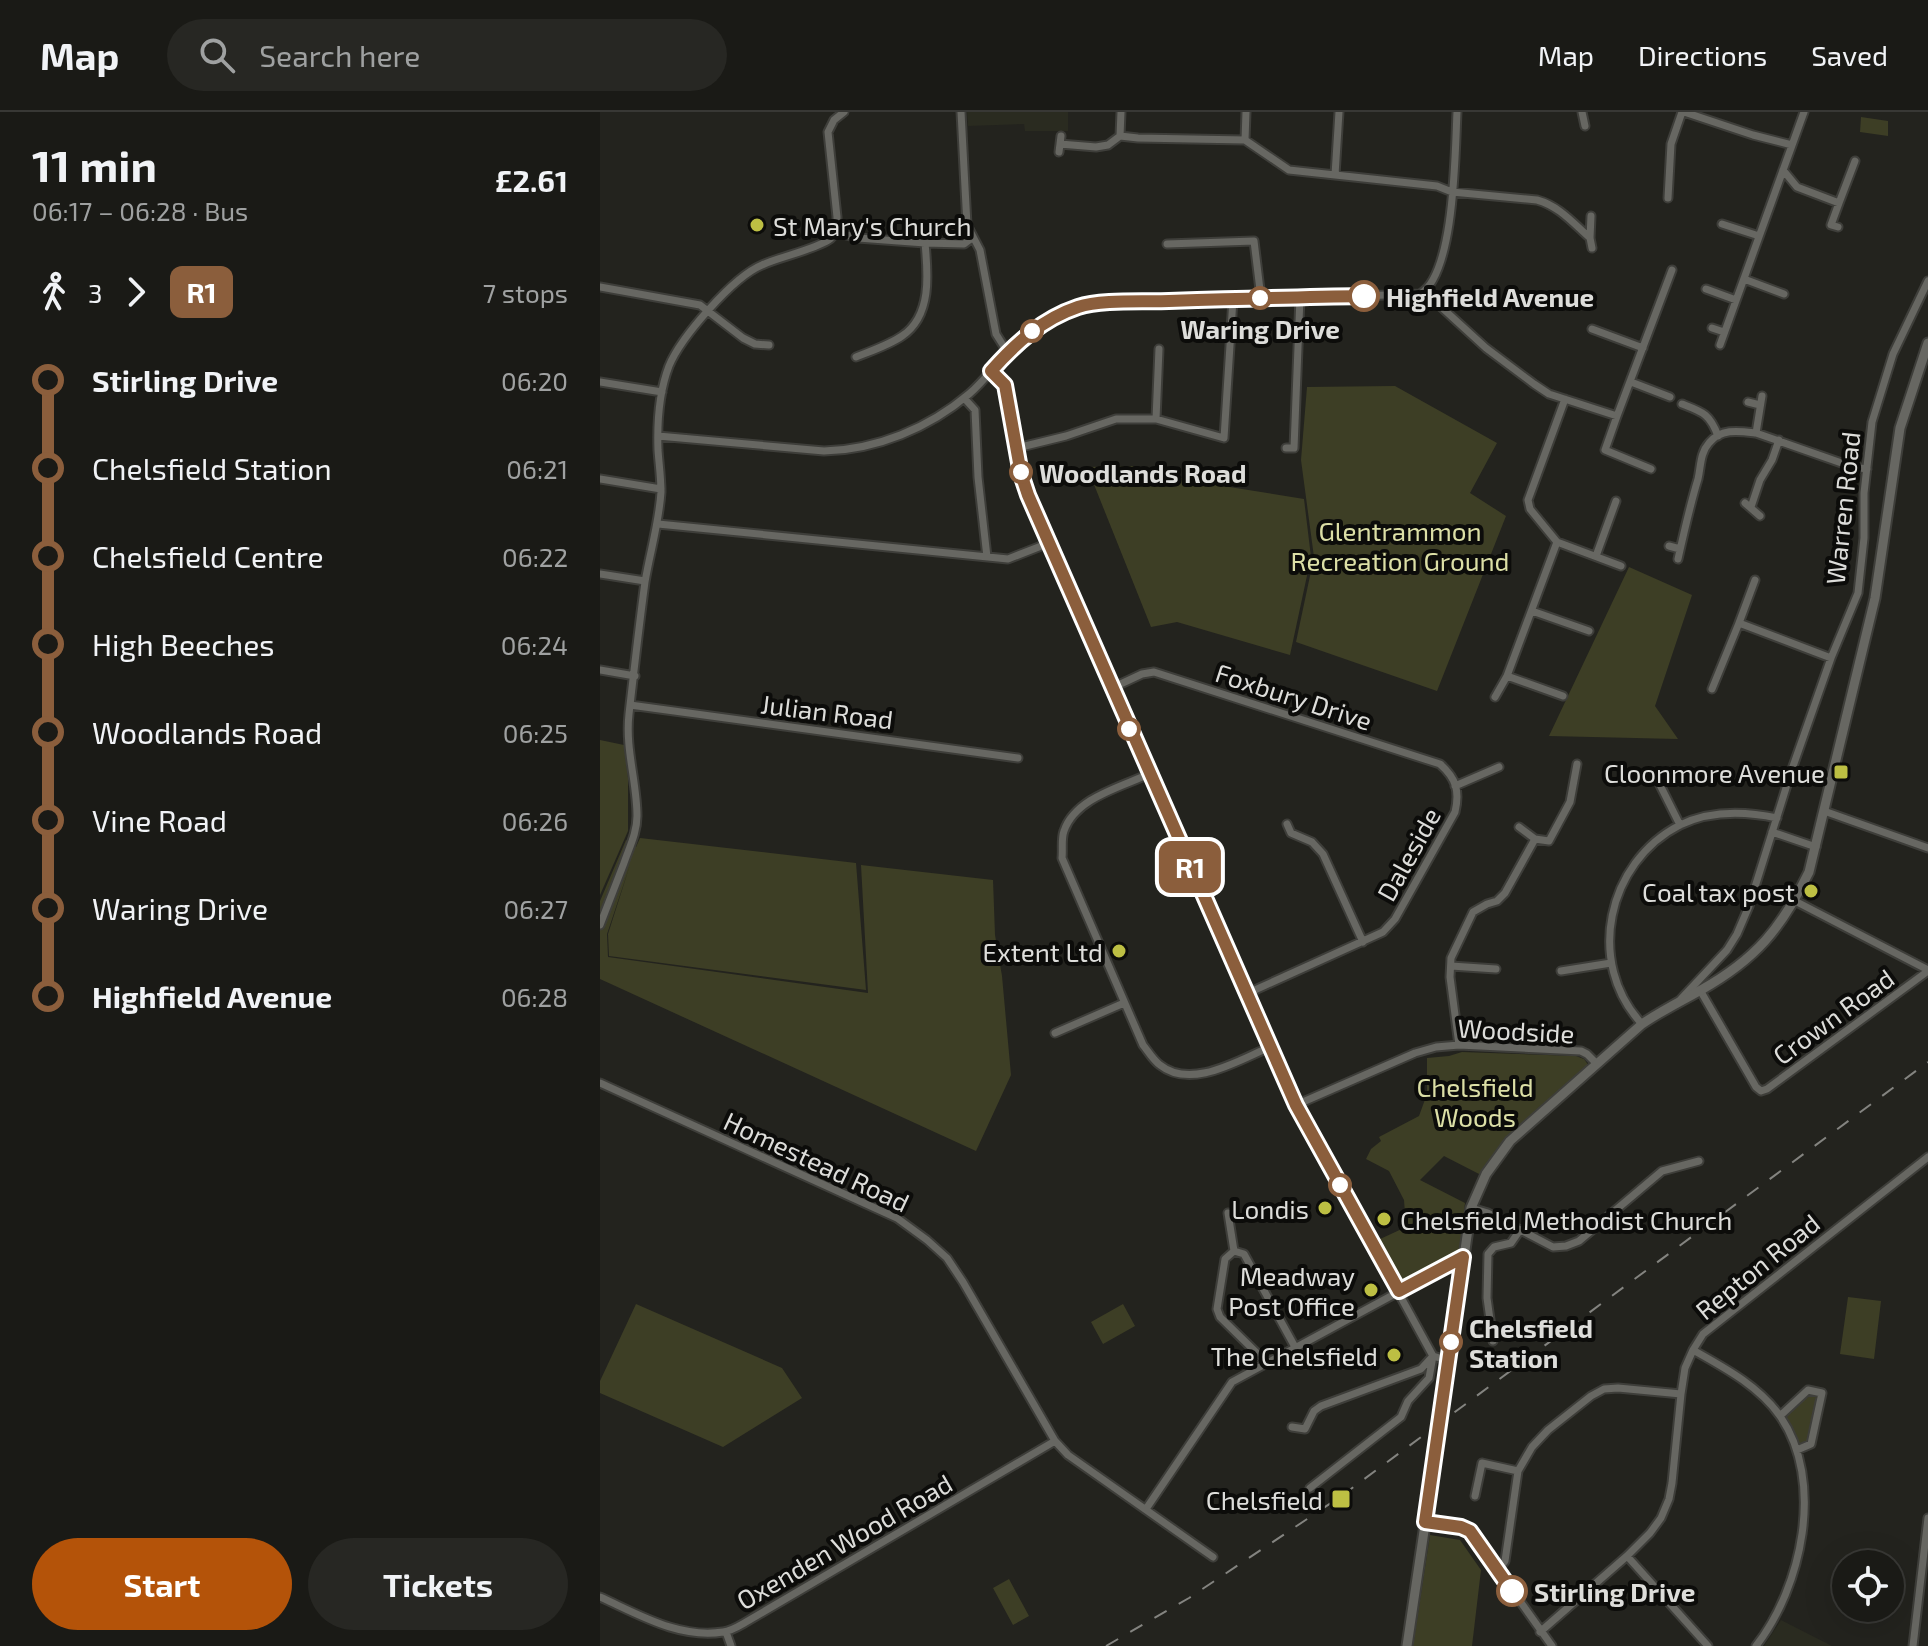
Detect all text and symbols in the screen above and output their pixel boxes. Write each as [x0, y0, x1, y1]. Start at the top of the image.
search box [167, 19, 727, 91]
text: Map [40, 32, 119, 78]
icon: search [195, 33, 239, 77]
text: Search here [259, 37, 420, 73]
text: Map [1538, 38, 1594, 72]
text: Directions [1638, 38, 1767, 72]
text: Saved [1811, 38, 1888, 72]
text: 11 min [32, 138, 157, 191]
text: £2.61 [495, 162, 568, 198]
text: 06:17 – 06:28 · Bus [32, 195, 248, 226]
place label: St Mary's Church [773, 210, 971, 241]
marker: St Mary's Church [748, 216, 766, 234]
icon: walk [32, 270, 76, 314]
icon: forward [114, 270, 158, 314]
text: R1 [186, 275, 217, 309]
text: 3 [88, 277, 102, 308]
text: 7 stops [483, 277, 568, 308]
marker: Highfield Avenue [1349, 281, 1379, 311]
place label: Highfield Avenue [1386, 281, 1594, 312]
marker: Waring Drive [1249, 287, 1271, 309]
place label: Waring Drive [1180, 313, 1340, 344]
unlabelled marker [1021, 320, 1043, 342]
text: Stirling Drive [92, 362, 278, 398]
text: 06:20 [501, 365, 568, 396]
street label: Warren Road [1819, 430, 1865, 586]
text: Chelsfield Station [92, 450, 332, 486]
text: 06:21 [506, 453, 568, 484]
place label: Woodlands Road [1039, 457, 1246, 488]
marker: Woodlands Road [1010, 461, 1032, 483]
park label: Glentrammon Recreation Ground [1291, 515, 1509, 576]
text: Chelsfield Centre [92, 538, 324, 574]
text: 06:22 [502, 541, 568, 572]
text: High Beeches [92, 626, 275, 662]
text: 06:24 [501, 629, 568, 660]
street label: Foxbury Drive [1212, 656, 1376, 736]
street label: Julian Road [759, 688, 895, 734]
text: Woodlands Road [92, 714, 322, 750]
text: 06:25 [503, 717, 568, 748]
unlabelled marker [1118, 718, 1140, 740]
place label: Cloonmore Avenue [1604, 757, 1825, 788]
marker: Cloonmore Avenue [1832, 763, 1850, 781]
text: Vine Road [92, 802, 227, 838]
street label: Daleside [1370, 802, 1446, 906]
text: 06:26 [502, 805, 568, 836]
line badge: R1 [1154, 841, 1226, 893]
text: R1 [1175, 850, 1205, 884]
place label: Coal tax post [1642, 876, 1795, 907]
marker: Coal tax post [1802, 882, 1820, 900]
text: Waring Drive [92, 890, 268, 926]
text: 06:27 [503, 893, 568, 924]
place label: Extent Ltd [983, 936, 1103, 967]
marker: Extent Ltd [1110, 942, 1128, 960]
street label: Crown Road [1767, 962, 1899, 1070]
text: Highfield Avenue [92, 978, 332, 1014]
text: 06:28 [501, 981, 568, 1012]
street label: Woodside [1457, 1011, 1575, 1049]
park label: Chelsfield Woods [1416, 1071, 1534, 1132]
street label: Homestead Road [719, 1105, 915, 1217]
unlabelled marker [1329, 1174, 1351, 1196]
place label: Londis [1231, 1193, 1309, 1224]
marker: Londis [1316, 1199, 1334, 1217]
place label: Chelsfield Methodist Church [1400, 1204, 1732, 1235]
street label: Repton Road [1689, 1207, 1825, 1325]
marker: Chelsfield Methodist Church [1375, 1210, 1393, 1228]
place label: Meadway Post Office [1228, 1260, 1355, 1321]
marker: Meadway Post Office [1362, 1281, 1380, 1299]
place label: Chelsfield Station [1469, 1312, 1593, 1373]
marker: Chelsfield Station [1440, 1331, 1462, 1353]
place label: The Chelsfield [1211, 1340, 1378, 1371]
marker: The Chelsfield [1385, 1346, 1403, 1364]
street label: Oxenden Wood Road [731, 1467, 957, 1615]
place label: Chelsfield [1206, 1484, 1323, 1515]
marker: Chelsfield [1330, 1488, 1352, 1510]
button: Start [32, 1538, 292, 1630]
button: Tickets [308, 1538, 568, 1630]
map controls [1832, 1550, 1904, 1622]
button: locate [1832, 1550, 1904, 1622]
marker: Stirling Drive [1497, 1576, 1527, 1606]
place label: Stirling Drive [1534, 1576, 1695, 1607]

